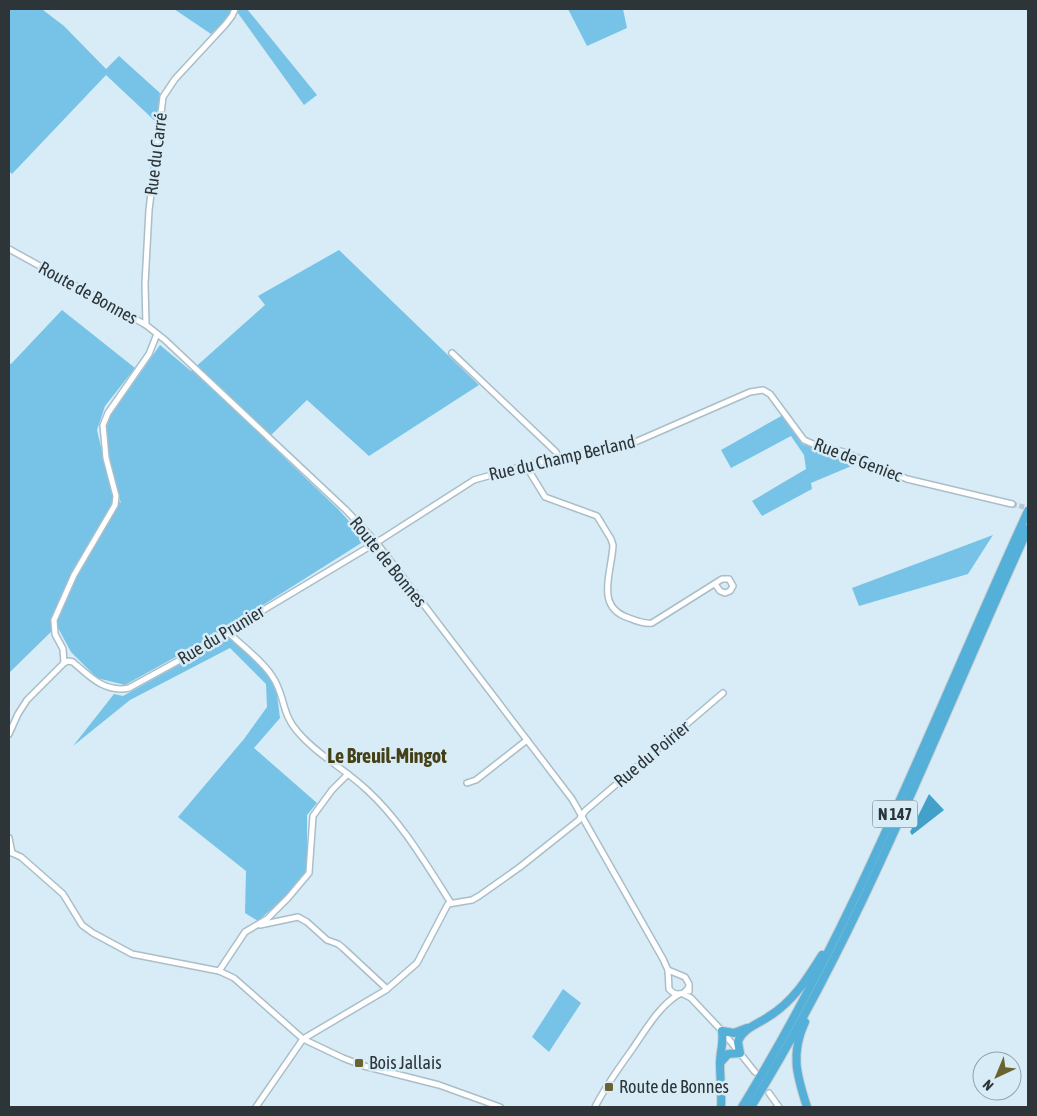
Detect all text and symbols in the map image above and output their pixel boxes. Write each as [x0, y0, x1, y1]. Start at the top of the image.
street label: Rue du Carré [140, 111, 171, 197]
street label: Route de Bonnes [35, 257, 141, 328]
street label: Rue du Champ Berland [487, 430, 637, 485]
street label: Rue de Geniec [811, 433, 906, 486]
street label: Route de Bonnes [346, 512, 431, 611]
street label: Rue du Prunier [174, 600, 268, 669]
street label: Rue du Poirier [610, 716, 694, 791]
district label: Le Breuil-Mingot [327, 744, 447, 767]
road number: N 147 [872, 801, 918, 828]
north arrow [972, 1051, 1022, 1101]
place label: Bois Jallais [369, 1052, 442, 1073]
marker: Bois Jallais [353, 1057, 365, 1069]
place label: Route de Bonnes [619, 1076, 729, 1097]
text: N [979, 1077, 996, 1094]
marker: Route de Bonnes [603, 1081, 615, 1093]

